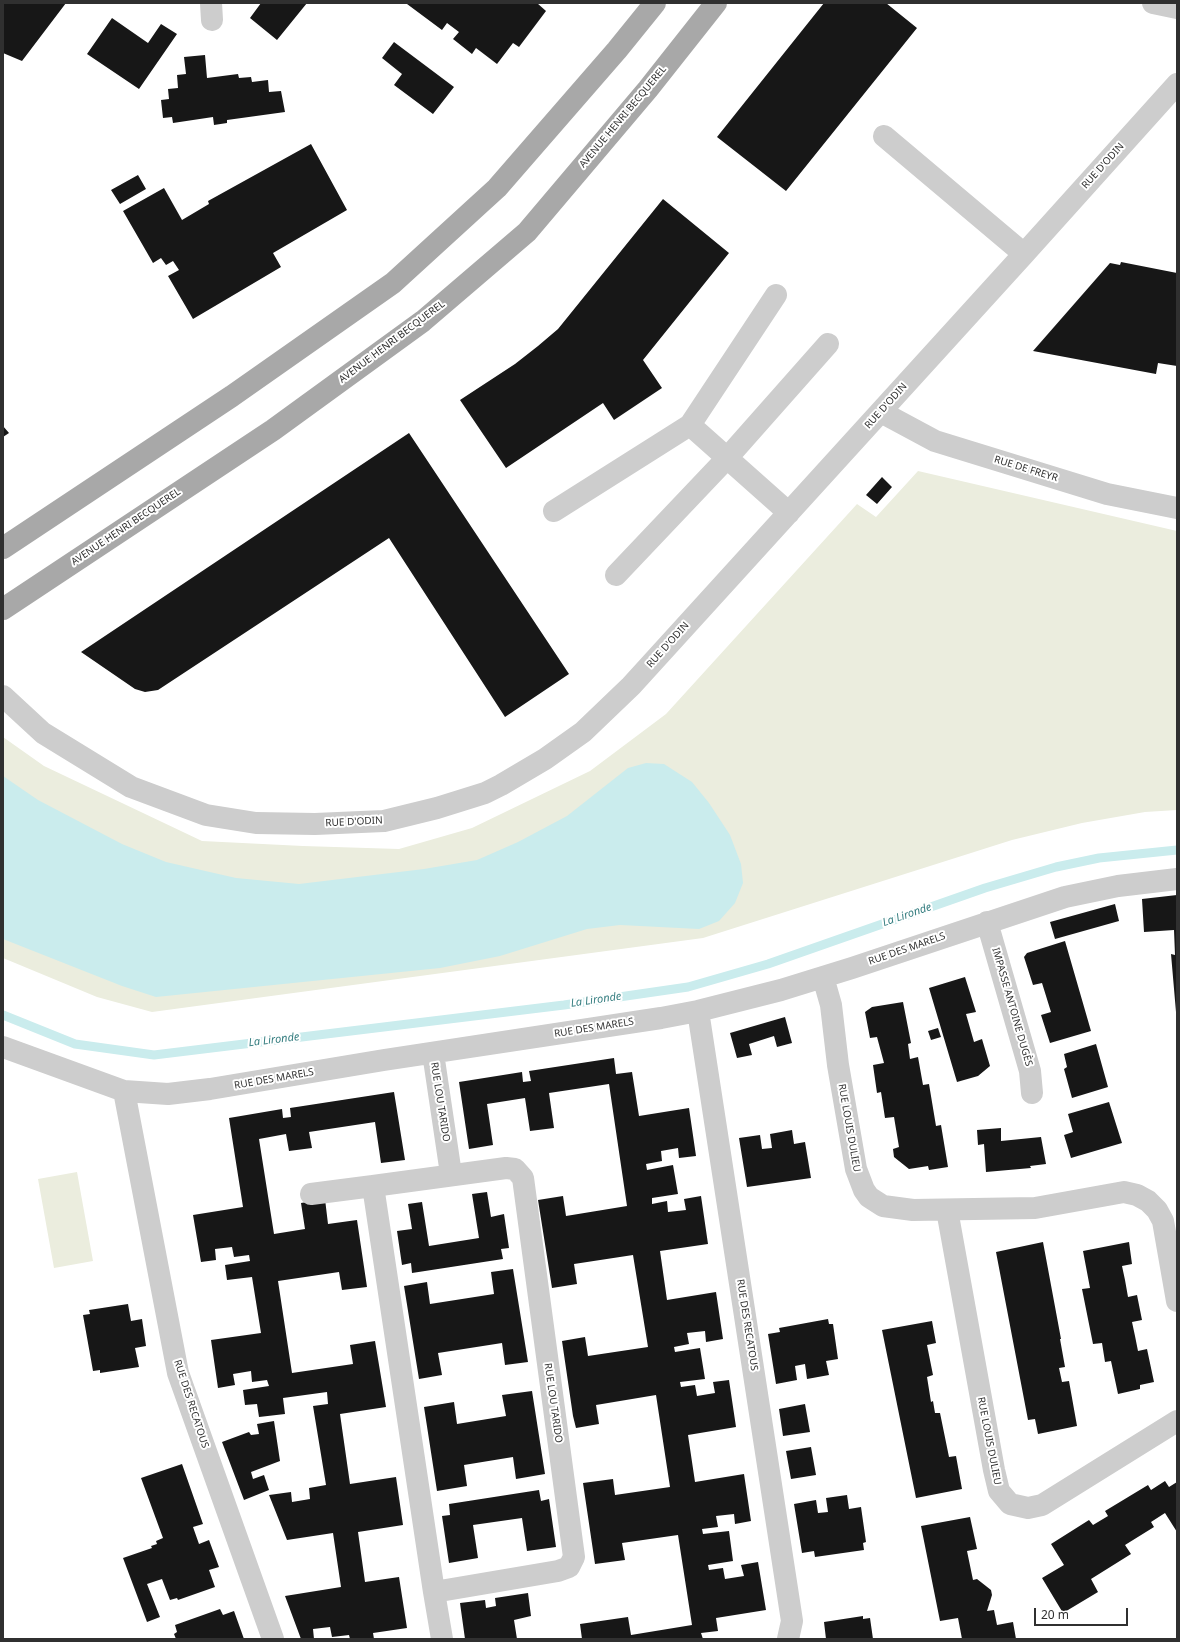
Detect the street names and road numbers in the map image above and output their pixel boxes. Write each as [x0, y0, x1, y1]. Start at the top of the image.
street label: AVENUE HENRI BECQUEREL [577, 64, 669, 170]
street label: RUE D'ODIN [1079, 141, 1127, 191]
street label: AVENUE HENRI BECQUEREL [337, 298, 447, 386]
street label: RUE D'ODIN [862, 381, 910, 431]
street label: RUE DE FREYR [993, 454, 1059, 484]
street label: AVENUE HENRI BECQUEREL [69, 486, 183, 568]
street label: RUE D'ODIN [644, 620, 692, 670]
street label: RUE D'ODIN [325, 815, 383, 829]
street label: RUE DES MARELS [867, 930, 947, 968]
street label: IMPASSE ANTOINE DUGÈS [989, 946, 1035, 1068]
street label: RUE DES MARELS [553, 1016, 635, 1040]
street label: RUE LOU TARIDO [428, 1061, 452, 1143]
street label: RUE DES MARELS [233, 1066, 315, 1092]
street label: RUE LOUIS DULIEU [835, 1083, 863, 1173]
street label: RUE DES RECATOUS [734, 1278, 760, 1372]
street label: RUE DES RECATOUS [171, 1358, 211, 1450]
street label: RUE LOU TARIDO [541, 1362, 565, 1444]
street label: RUE LOUIS DULIEU [975, 1396, 1003, 1486]

